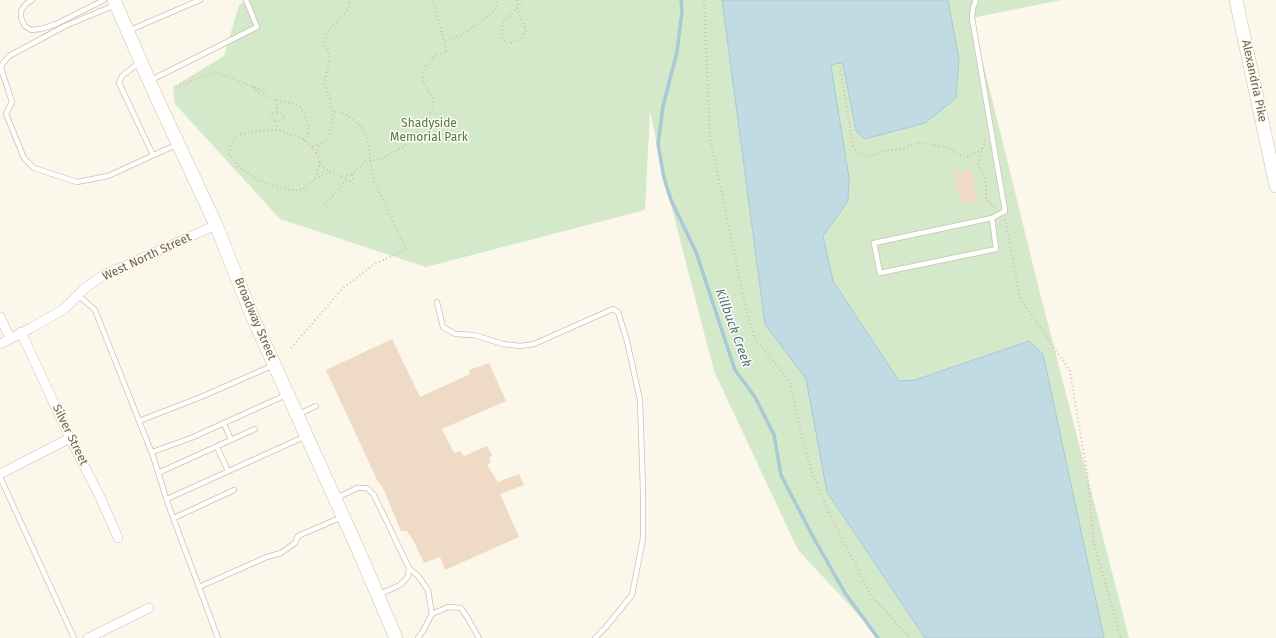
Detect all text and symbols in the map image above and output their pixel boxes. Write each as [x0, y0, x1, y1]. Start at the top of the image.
street label: Alexandria Pike [1238, 39, 1270, 123]
park label: Shadyside Memorial Park [390, 117, 468, 145]
street label: West North Street [100, 230, 194, 284]
street label: Broadway Street [231, 275, 279, 363]
water label: Killbuck Creek [712, 287, 754, 369]
street label: Silver Street [49, 402, 91, 468]

